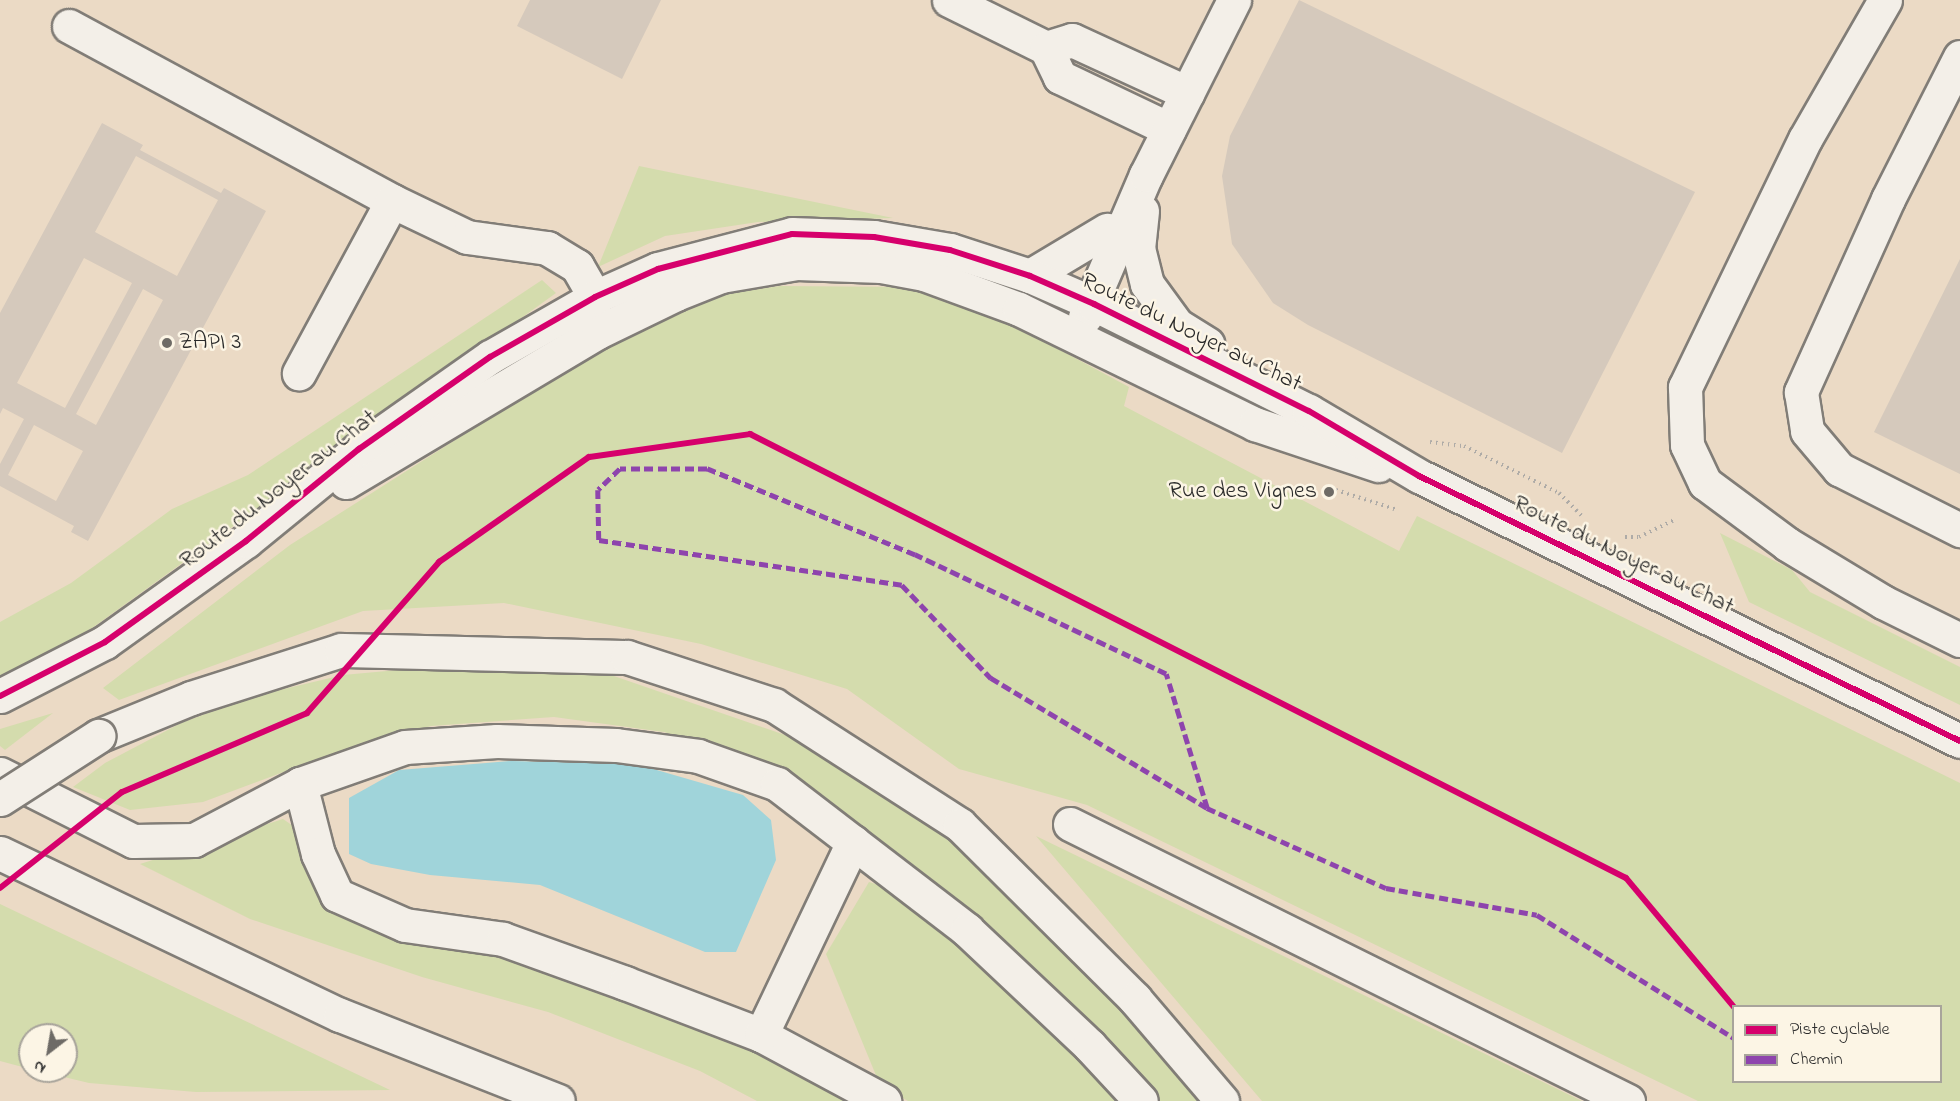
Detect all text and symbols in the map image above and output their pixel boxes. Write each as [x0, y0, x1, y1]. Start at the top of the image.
street label: Route du Noyer au Chat [1076, 267, 1306, 399]
place label: ZAPI 3 [179, 329, 241, 357]
marker: ZAPI 3 [160, 336, 174, 350]
street label: Route du Noyer au Chat [175, 404, 383, 576]
place label: Rue des Vignes [1168, 478, 1317, 506]
marker: Rue des Vignes [1322, 485, 1336, 499]
street label: Route du Noyer au Chat [1508, 490, 1738, 622]
legend [1732, 1005, 1942, 1083]
text: Piste cyclable [1790, 1017, 1890, 1043]
north arrow [18, 1023, 78, 1083]
text: Chemin [1790, 1047, 1843, 1073]
text: N [29, 1054, 51, 1080]

